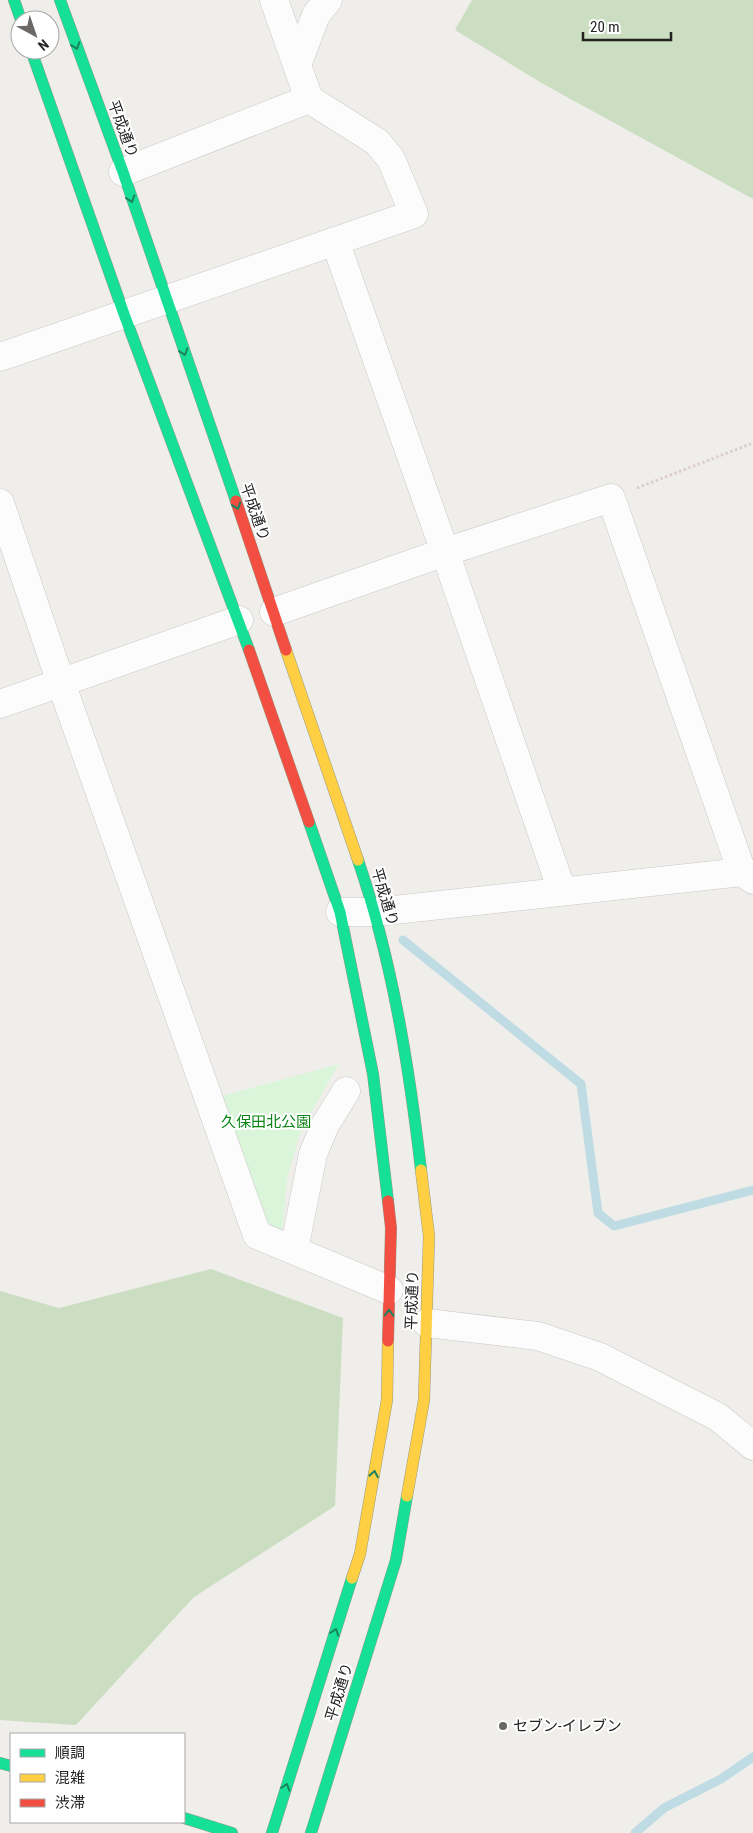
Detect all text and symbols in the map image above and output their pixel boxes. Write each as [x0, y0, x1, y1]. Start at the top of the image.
north arrow [10, 10, 60, 60]
scale bar [583, 10, 670, 42]
text: 20 m [590, 18, 620, 36]
text: N [35, 36, 52, 54]
one-way arrow [70, 41, 80, 50]
street label: 平成通り [104, 98, 142, 160]
one-way arrow [126, 194, 136, 202]
one-way arrow [178, 348, 188, 356]
street label: 平成通り [237, 481, 273, 543]
one-way arrow [231, 501, 241, 510]
street label: 平成通り [368, 866, 402, 928]
park label: 久保田北公園 [221, 1113, 311, 1131]
street label: 平成通り [402, 1270, 422, 1330]
one-way arrow [384, 1309, 394, 1316]
one-way arrow [369, 1470, 379, 1479]
one-way arrow [330, 1628, 340, 1636]
street label: 平成通り [322, 1661, 356, 1723]
place label: セブン-イレブン [513, 1717, 622, 1735]
marker: セブン-イレブン [497, 1720, 509, 1732]
legend [10, 1733, 185, 1823]
text: 順調 [55, 1744, 85, 1762]
text: 混雑 [55, 1769, 85, 1787]
one-way arrow [281, 1783, 291, 1791]
text: 渋滞 [55, 1794, 85, 1812]

